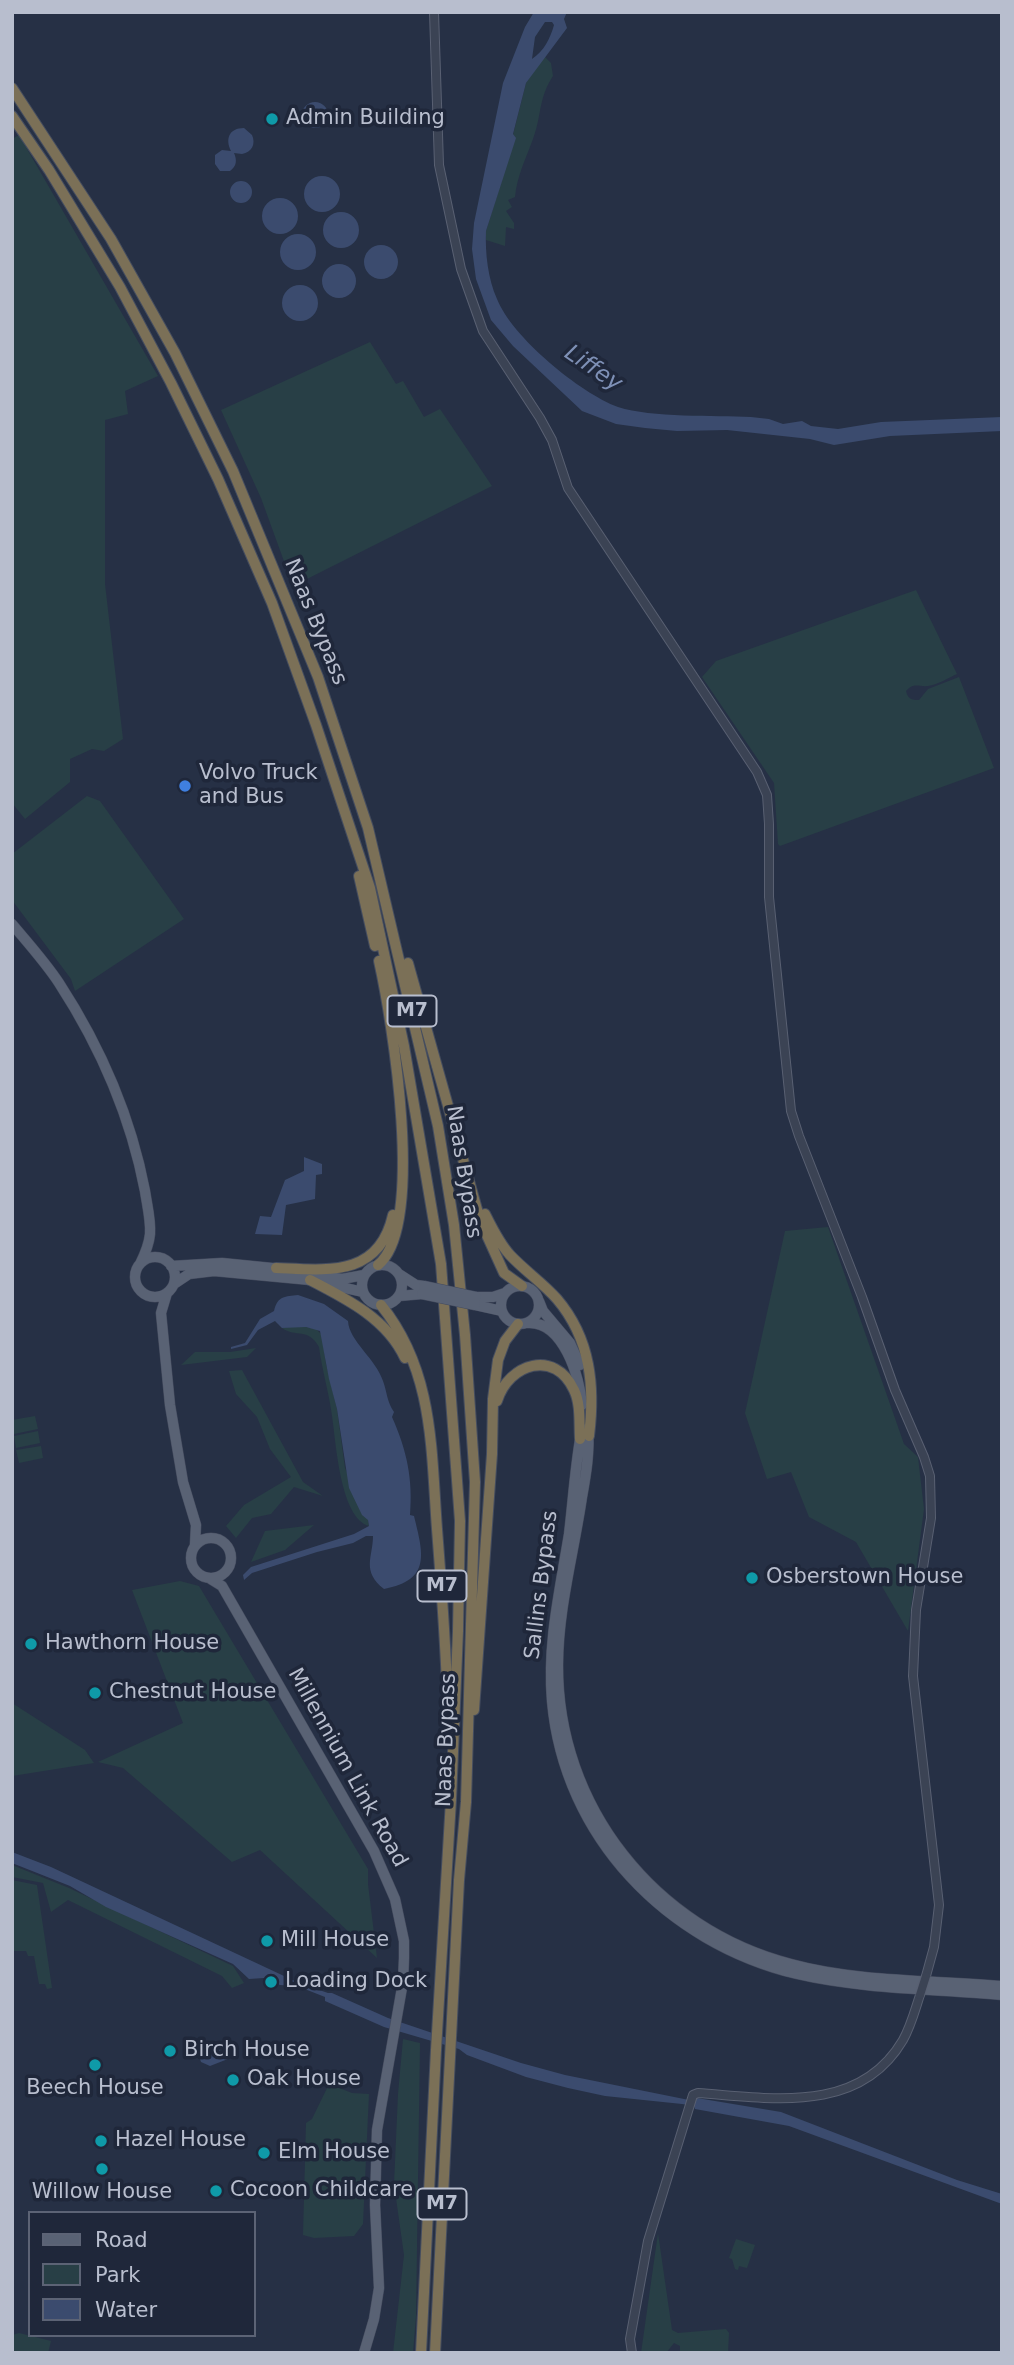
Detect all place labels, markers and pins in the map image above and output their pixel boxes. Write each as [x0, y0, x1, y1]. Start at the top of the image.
place label: Admin Building [286, 106, 445, 132]
marker: Admin Building [264, 111, 280, 127]
place label: Volvo Truck and Bus [199, 761, 318, 811]
marker: Volvo Truck and Bus [177, 778, 193, 794]
place label: Osberstown House [766, 1565, 963, 1591]
marker: Osberstown House [744, 1570, 760, 1586]
place label: Hawthorn House [45, 1631, 219, 1657]
marker: Hawthorn House [23, 1636, 39, 1652]
place label: Chestnut House [109, 1680, 276, 1706]
marker: Chestnut House [87, 1685, 103, 1701]
place label: Mill House [281, 1928, 389, 1954]
marker: Mill House [259, 1933, 275, 1949]
place label: Loading Dock [285, 1969, 427, 1995]
marker: Loading Dock [263, 1974, 279, 1990]
place label: Birch House [184, 2038, 310, 2064]
marker: Birch House [162, 2043, 178, 2059]
marker: Beech House [87, 2057, 103, 2073]
place label: Oak House [247, 2067, 361, 2093]
marker: Oak House [225, 2072, 241, 2088]
place label: Beech House [26, 2076, 164, 2102]
place label: Hazel House [115, 2128, 246, 2154]
marker: Hazel House [93, 2133, 109, 2149]
place label: Elm House [278, 2140, 390, 2166]
marker: Elm House [256, 2145, 272, 2161]
marker: Willow House [94, 2161, 110, 2177]
place label: Cocoon Childcare [230, 2178, 413, 2204]
place label: Willow House [32, 2180, 172, 2206]
marker: Cocoon Childcare [208, 2183, 224, 2199]

